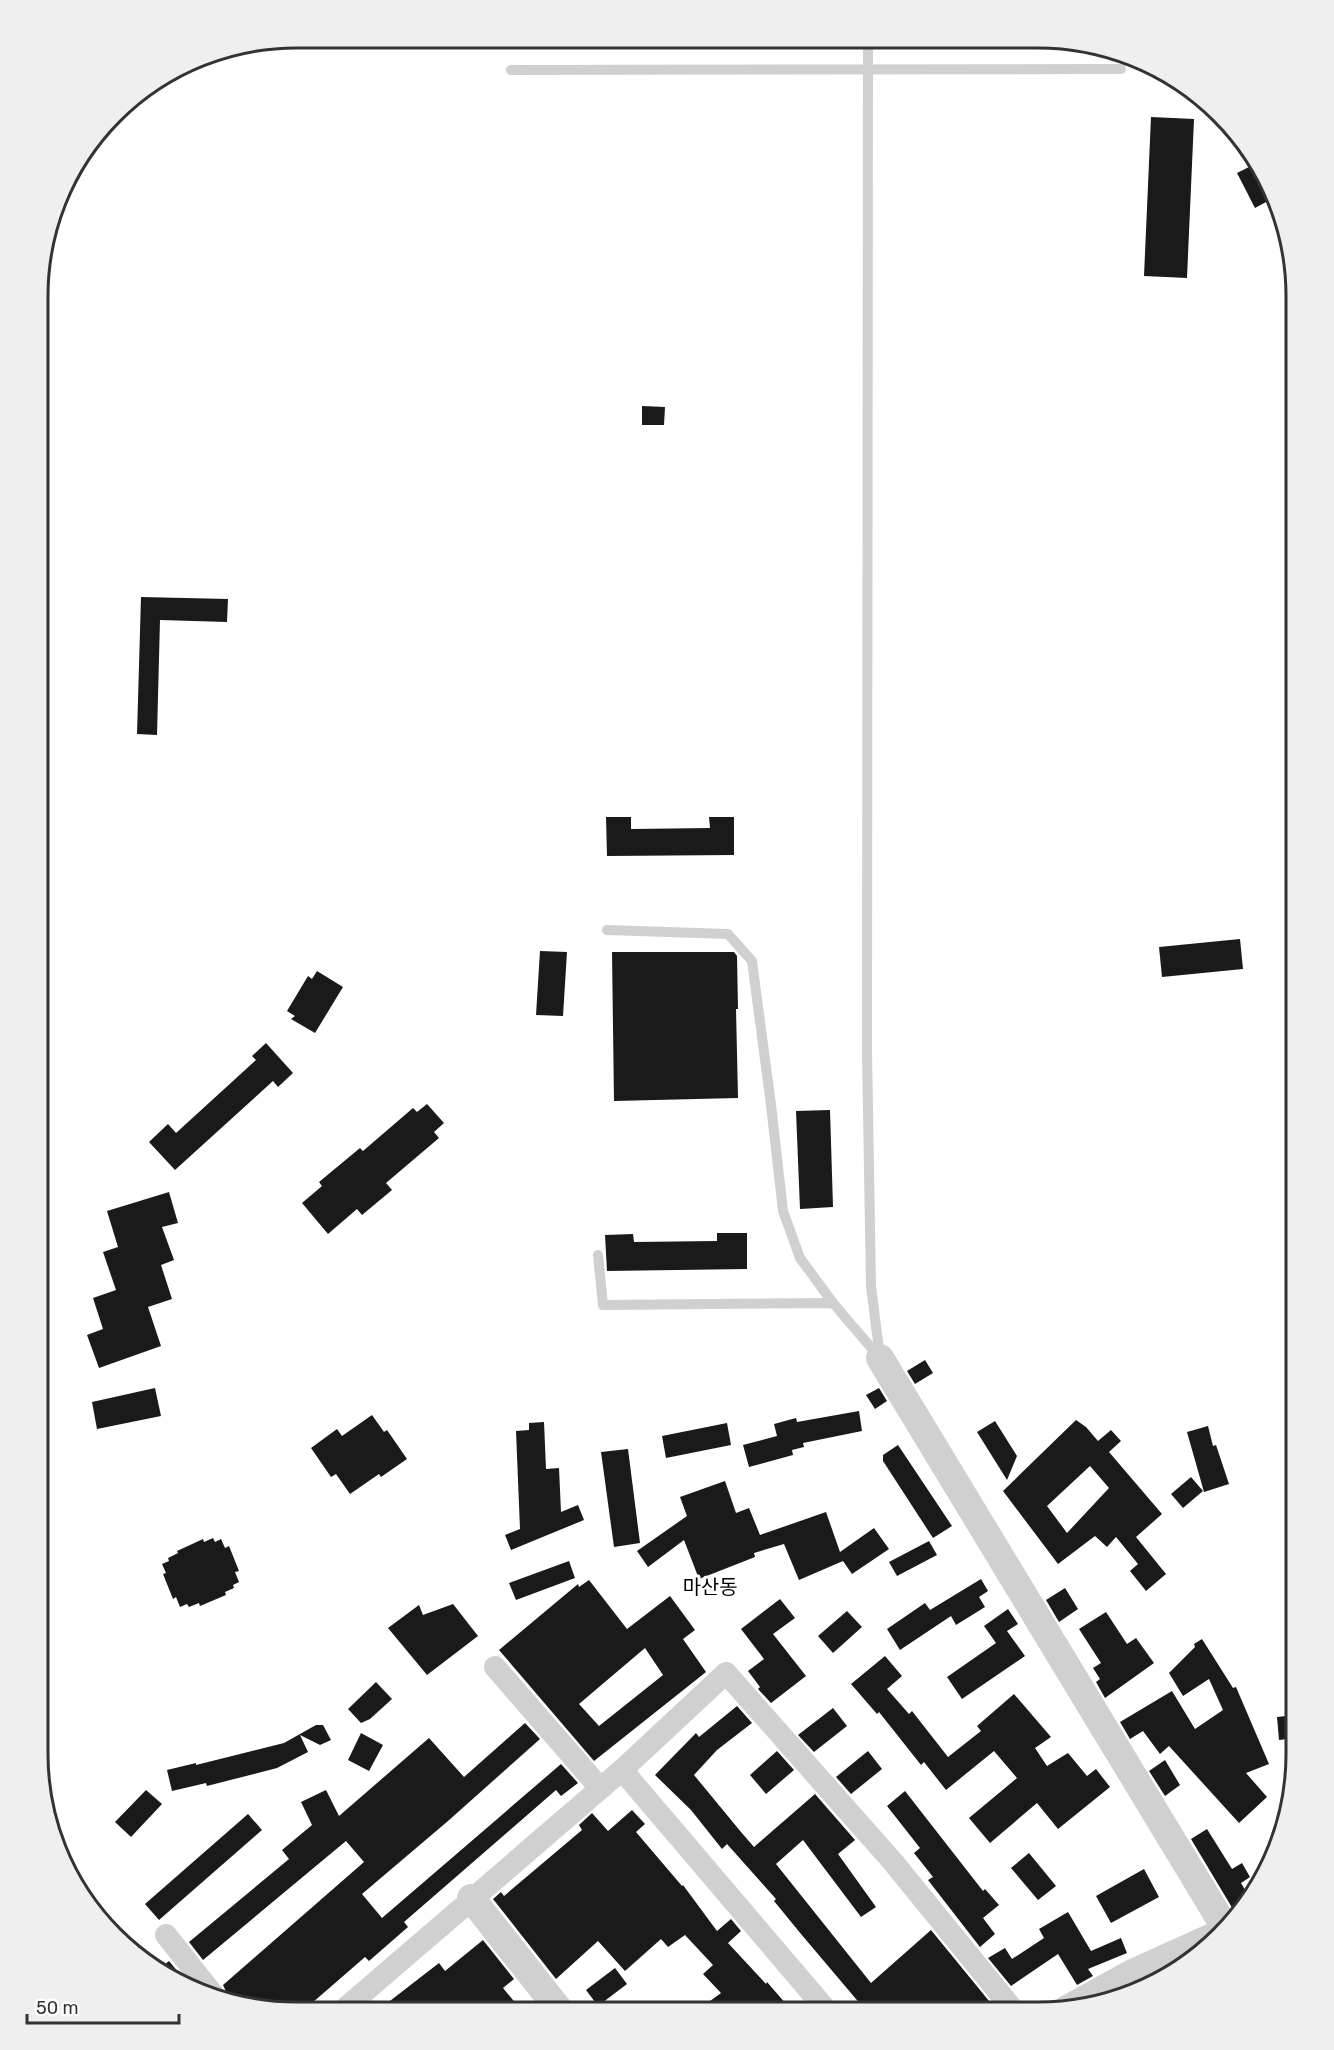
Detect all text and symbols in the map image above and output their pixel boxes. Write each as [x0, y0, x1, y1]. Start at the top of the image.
district label: 마산동 [682, 1575, 738, 1599]
scale bar [27, 1987, 178, 2025]
text: 50 m [36, 1997, 79, 2019]

